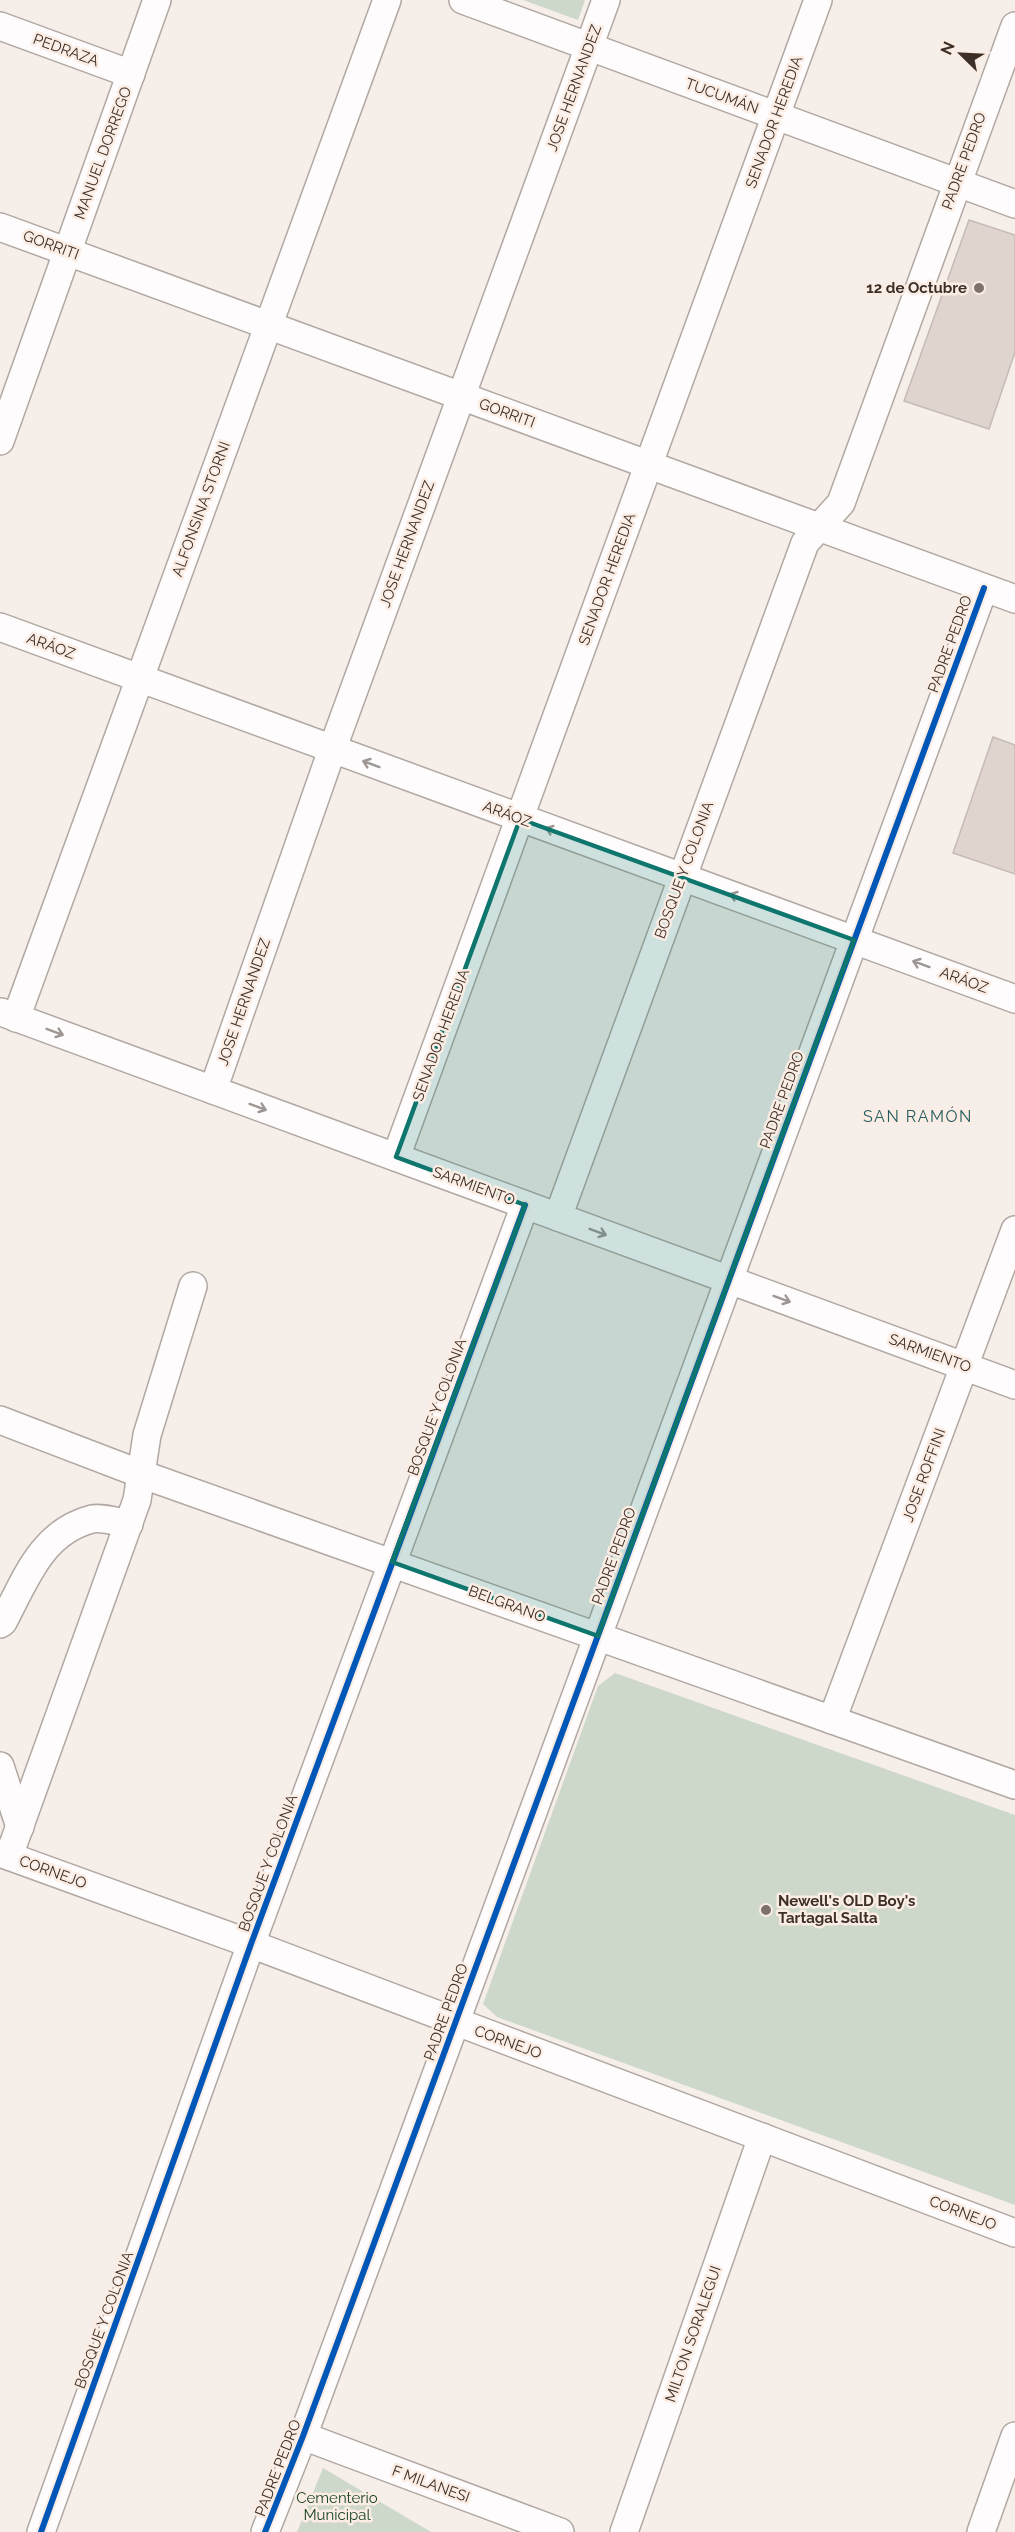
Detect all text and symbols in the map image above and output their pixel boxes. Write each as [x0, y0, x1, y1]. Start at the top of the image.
street label: JOSE HERNANDEZ [543, 22, 605, 154]
north arrow [931, 24, 991, 84]
street label: PEDRAZA [31, 30, 101, 70]
text: N [937, 39, 959, 58]
street label: SENADOR HEREDIA [742, 53, 806, 191]
street label: TUCUMÁN [683, 74, 761, 118]
street label: MANUEL DORREGO [71, 84, 135, 222]
street label: PADRE PEDRO [938, 110, 990, 212]
street label: GORRITI [21, 227, 81, 263]
place label: 12 de Octubre [866, 279, 967, 297]
marker: 12 de Octubre [972, 281, 986, 295]
street label: GORRITI [477, 395, 537, 431]
street label: ALFONSINA STORNI [168, 439, 234, 579]
street label: JOSE HERNANDEZ [376, 478, 438, 610]
street label: SENADOR HEREDIA [575, 510, 639, 648]
street label: PADRE PEDRO [924, 593, 976, 695]
street label: ARÁOZ [24, 629, 78, 663]
one-way arrow [362, 758, 381, 769]
street label: ARÁOZ [480, 797, 534, 831]
street label: BOSQUE Y COLONIA [651, 799, 717, 941]
one-way arrow [545, 825, 564, 836]
one-way arrow [729, 891, 748, 902]
street label: JOSE HERNANDEZ [214, 936, 274, 1068]
one-way arrow [912, 958, 931, 969]
street label: ARÁOZ [937, 963, 991, 997]
street label: SENADOR HEREDIA [409, 966, 473, 1104]
one-way arrow [45, 1027, 64, 1038]
street label: PADRE PEDRO [756, 1049, 808, 1151]
one-way arrow [248, 1102, 267, 1113]
district label: SAN RAMÓN [863, 1106, 973, 1126]
street label: SARMIENTO [430, 1163, 518, 1209]
one-way arrow [589, 1227, 607, 1238]
one-way arrow [772, 1294, 790, 1305]
street label: SARMIENTO [886, 1330, 974, 1376]
street label: BOSQUE Y COLONIA [404, 1336, 470, 1478]
street label: JOSE ROFFINI [899, 1426, 949, 1524]
street label: PADRE PEDRO [588, 1505, 640, 1607]
street label: BELGRANO [466, 1582, 548, 1626]
street label: BOSQUE Y COLONIA [235, 1792, 301, 1934]
street label: CORNEJO [17, 1851, 89, 1893]
place label: Newell's OLD Boy's Tartagal Salta [778, 1892, 915, 1927]
marker: Newell's OLD Boy's Tartagal Salta [759, 1903, 773, 1917]
street label: PADRE PEDRO [420, 1961, 472, 2063]
street label: CORNEJO [472, 2021, 544, 2063]
street label: CORNEJO [927, 2192, 999, 2234]
street label: BOSQUE Y COLONIA [71, 2249, 137, 2391]
street label: MILTON SORALEGUI [661, 2263, 725, 2405]
street label: PADRE PEDRO [251, 2417, 305, 2519]
street label: F MILANESI [390, 2462, 472, 2506]
park label: Cementerio Municipal [296, 2489, 378, 2524]

